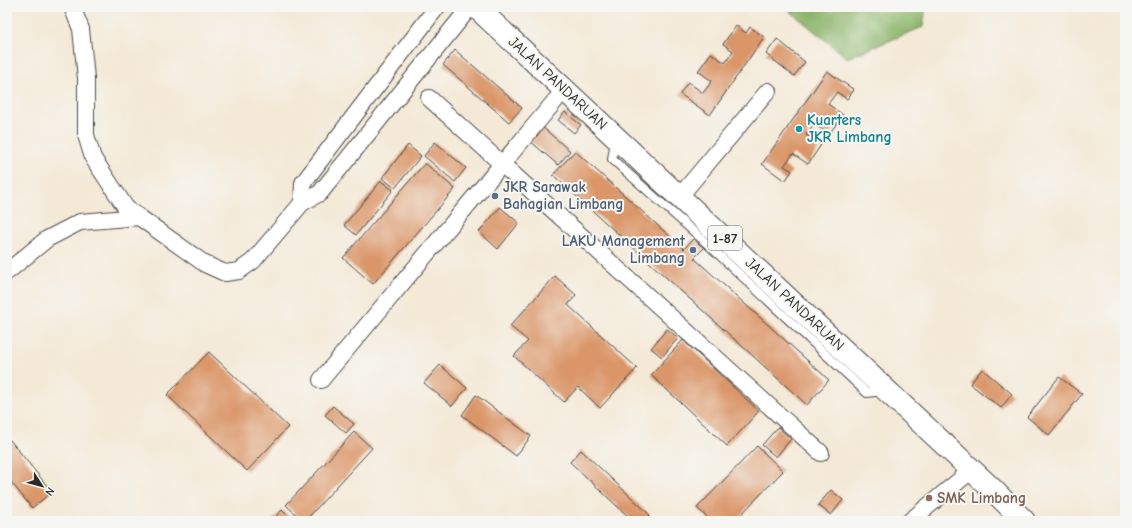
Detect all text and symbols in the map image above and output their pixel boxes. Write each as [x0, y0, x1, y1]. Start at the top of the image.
street label: JALAN PANDARUAN [505, 32, 611, 134]
place label: Kuarters JKR Limbang [807, 111, 892, 146]
marker: Kuarters JKR Limbang [794, 124, 804, 134]
place label: JKR Sarawak Bahagian Limbang [503, 178, 623, 213]
marker: JKR Sarawak Bahagian Limbang [490, 191, 500, 201]
road number: 1-87 [708, 226, 742, 250]
place label: LAKU Management Limbang [562, 232, 686, 267]
marker: LAKU Management Limbang [688, 245, 698, 255]
street label: JALAN PANDARUAN [742, 253, 848, 355]
north arrow [22, 466, 62, 506]
text: N [42, 485, 57, 498]
place label: SMK Limbang [937, 489, 1026, 507]
marker: SMK Limbang [924, 493, 934, 503]

